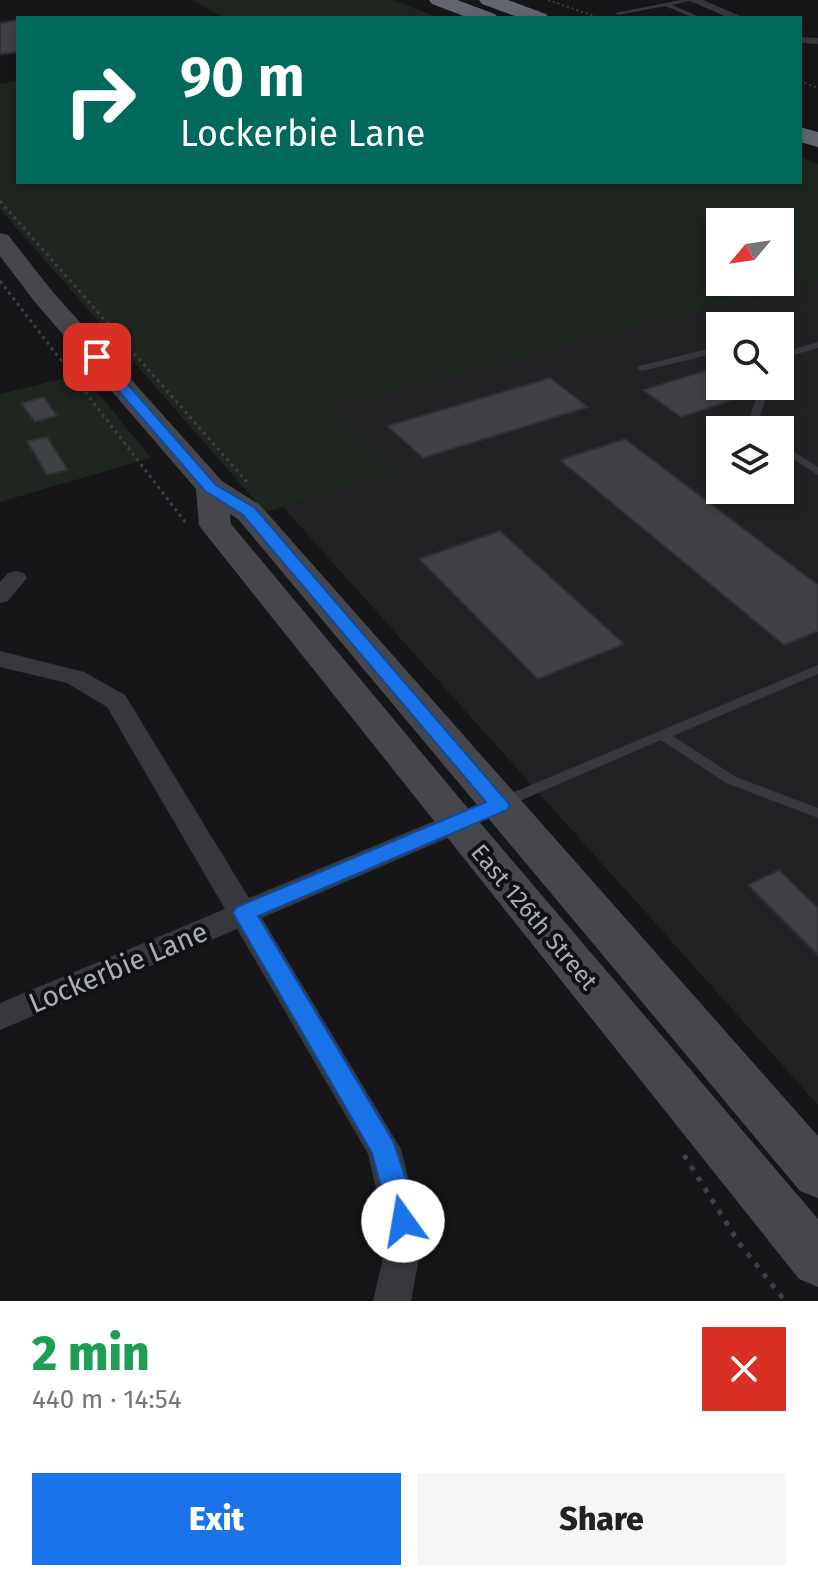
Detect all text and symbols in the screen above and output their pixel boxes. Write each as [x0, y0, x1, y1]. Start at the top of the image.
text: 90 m [180, 44, 305, 111]
icon: right [48, 48, 152, 152]
text: Lockerbie Lane [180, 112, 425, 156]
north arrow [706, 208, 794, 296]
map controls [706, 208, 794, 504]
button: search [706, 312, 794, 400]
pin [63, 323, 131, 391]
icon: arrive [75, 335, 119, 379]
button: layers [706, 416, 794, 504]
street label: East 126th Street [465, 839, 603, 996]
street label: Lockerbie Lane [24, 915, 213, 1020]
position arrow [361, 1179, 445, 1263]
text: 2 min [32, 1325, 150, 1383]
button: close [702, 1327, 786, 1411]
text: 440 m · 14:54 [32, 1384, 182, 1415]
button: Exit [32, 1473, 401, 1565]
button: Share [417, 1473, 786, 1565]

